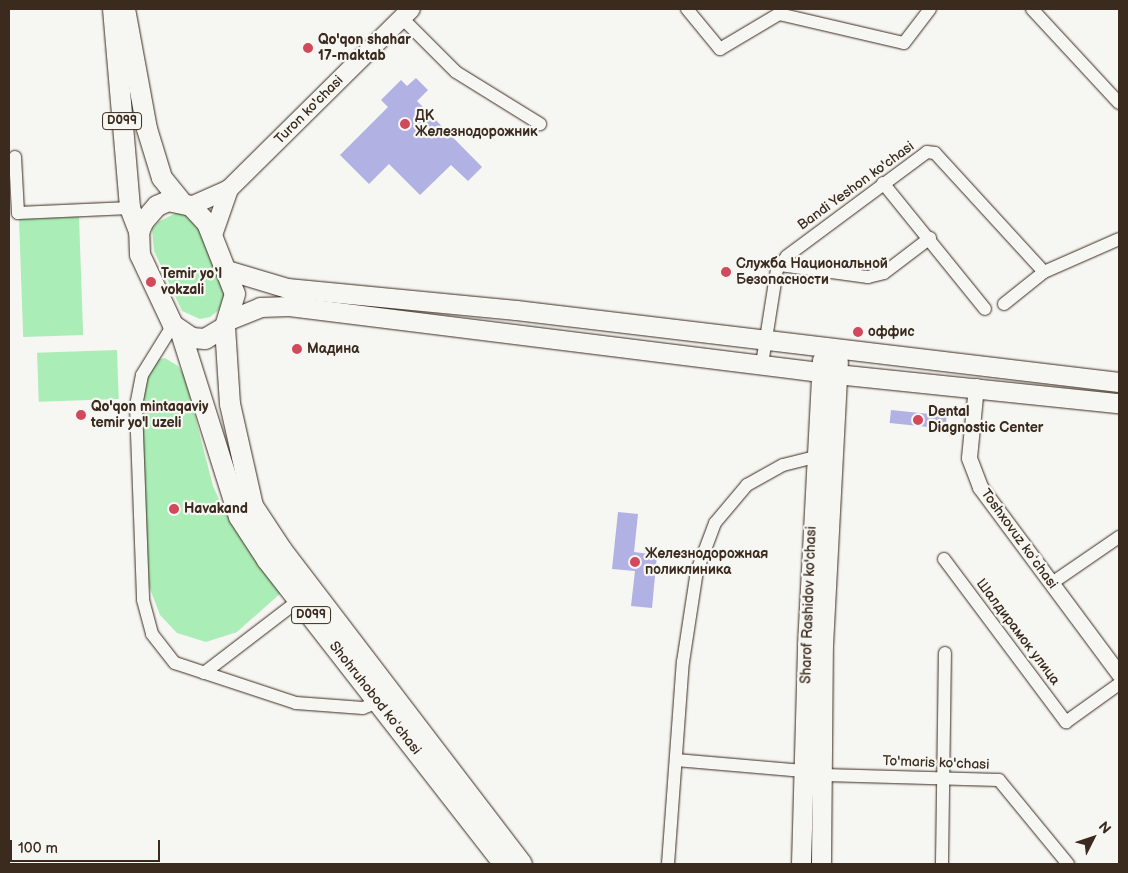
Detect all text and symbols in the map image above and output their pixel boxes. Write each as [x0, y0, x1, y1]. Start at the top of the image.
place label: Qo'qon shahar 17-maktab [318, 32, 411, 64]
marker: Qo'qon shahar 17-maktab [302, 42, 314, 54]
street label: Turon ko'chasi [271, 72, 347, 148]
place label: ДК Железнодорожник [415, 108, 538, 140]
road number: D099 [102, 112, 142, 130]
marker: ДК Железнодорожник [399, 118, 411, 130]
street label: Bandi Yeshon ko'chasi [794, 138, 918, 234]
place label: Служба Национальной Безопасности [736, 256, 888, 288]
place label: Temir yo‘l vokzali [161, 266, 222, 298]
marker: Служба Национальной Безопасности [720, 266, 732, 278]
marker: Temir yo‘l vokzali [145, 276, 157, 288]
place label: оффис [868, 324, 914, 340]
marker: оффис [852, 326, 864, 338]
place label: Мадина [307, 341, 359, 357]
marker: Мадина [291, 343, 303, 355]
place label: Qo'qon mintaqaviy temir yo'l uzeli [91, 399, 208, 432]
place label: Dental Diagnostic Center [928, 404, 1043, 437]
marker: Qo'qon mintaqaviy temir yo'l uzeli [75, 409, 87, 421]
marker: Dental Diagnostic Center [912, 414, 924, 426]
street label: Toshxovuz koʻchasi [977, 486, 1061, 592]
place label: Havakand [184, 501, 248, 517]
marker: Havakand [168, 503, 180, 515]
street label: Sharof Rashidov ko'chasi [798, 526, 820, 684]
place label: Железнодорожная поликлиника [645, 546, 768, 578]
marker: Железнодорожная поликлиника [629, 556, 641, 568]
street label: Шалдирамок улица [973, 576, 1063, 688]
road number: D099 [291, 606, 331, 624]
street label: Shohruhobod koʻchasi [326, 638, 424, 758]
street label: To'maris ko'chasi [882, 753, 990, 773]
north arrow [1068, 813, 1118, 863]
text: N [1095, 818, 1115, 837]
scale bar [12, 830, 162, 862]
text: 100 m [18, 839, 58, 858]

